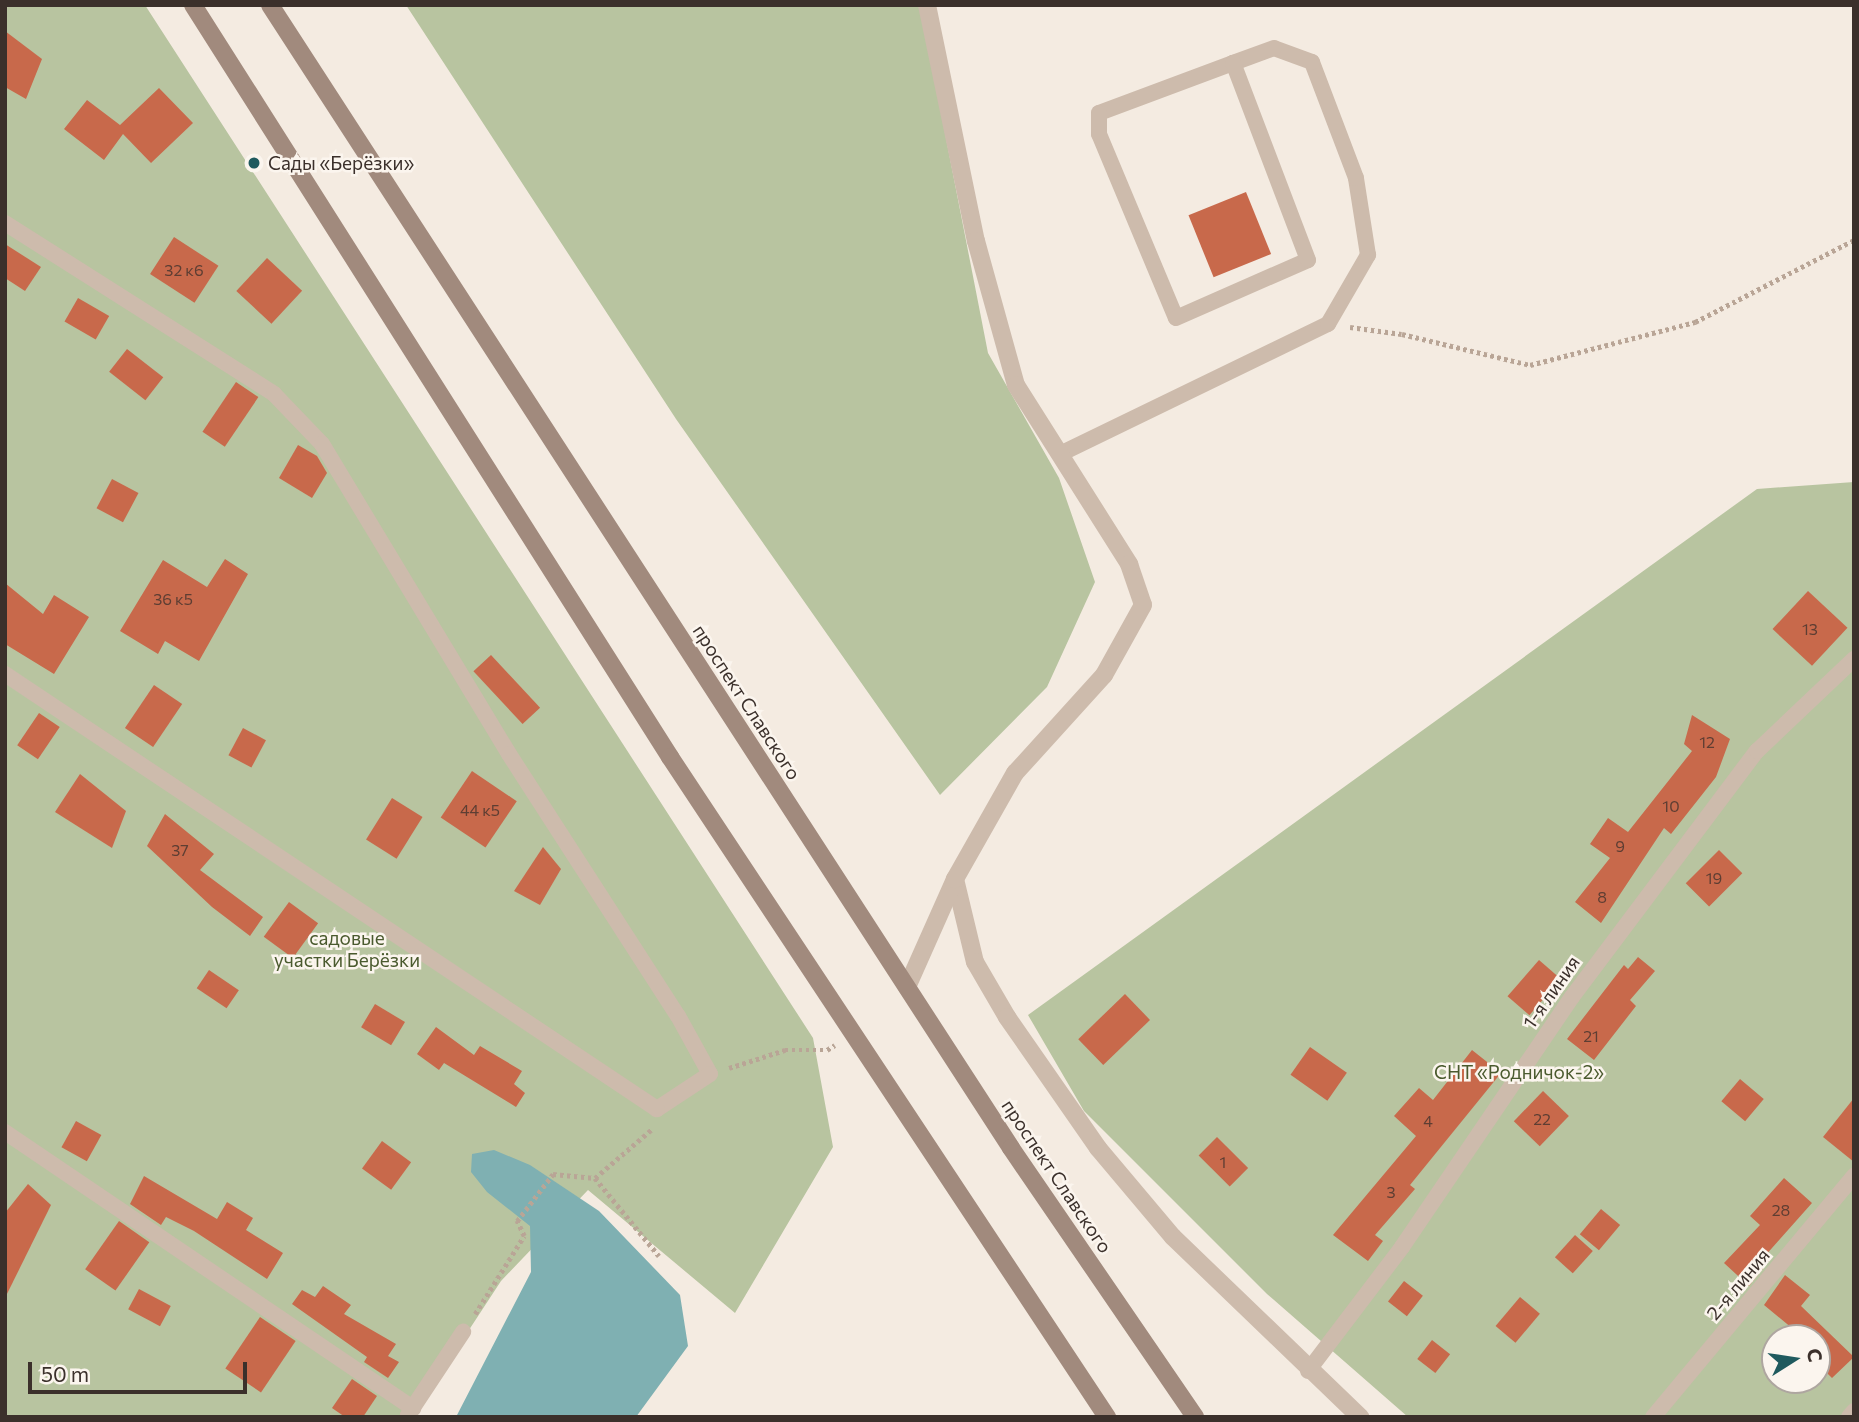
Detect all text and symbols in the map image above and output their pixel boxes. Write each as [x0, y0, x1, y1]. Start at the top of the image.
place label: Сады «Берёзки» [268, 152, 414, 174]
marker: Сады «Берёзки» [246, 155, 262, 171]
house number: 32 к6 [164, 260, 204, 280]
house number: 36 к5 [153, 589, 193, 609]
house number: 13 [1802, 619, 1818, 639]
street label: проспект Славского [688, 620, 806, 784]
house number: 12 [1699, 732, 1715, 752]
house number: 10 [1662, 796, 1680, 816]
house number: 44 к5 [460, 800, 500, 820]
house number: 9 [1615, 836, 1625, 856]
house number: 37 [171, 840, 189, 860]
house number: 19 [1706, 868, 1722, 888]
house number: 8 [1597, 887, 1607, 907]
park label: садовые участки Берёзки [274, 927, 420, 971]
street label: 1-я линия [1518, 951, 1584, 1033]
house number: 21 [1583, 1026, 1599, 1046]
park label: СНТ «Родничок-2» [1434, 1061, 1604, 1083]
street label: проспект Славского [997, 1095, 1117, 1257]
house number: 22 [1533, 1109, 1551, 1129]
house number: 4 [1423, 1111, 1433, 1131]
house number: 1 [1220, 1152, 1226, 1172]
house number: 3 [1386, 1182, 1396, 1202]
house number: 28 [1772, 1200, 1790, 1220]
street label: 2-я линия [1702, 1244, 1774, 1324]
north arrow [1761, 1324, 1831, 1394]
text: С [1802, 1346, 1828, 1364]
scale bar [32, 1348, 250, 1392]
text: 50 m [41, 1361, 89, 1386]

